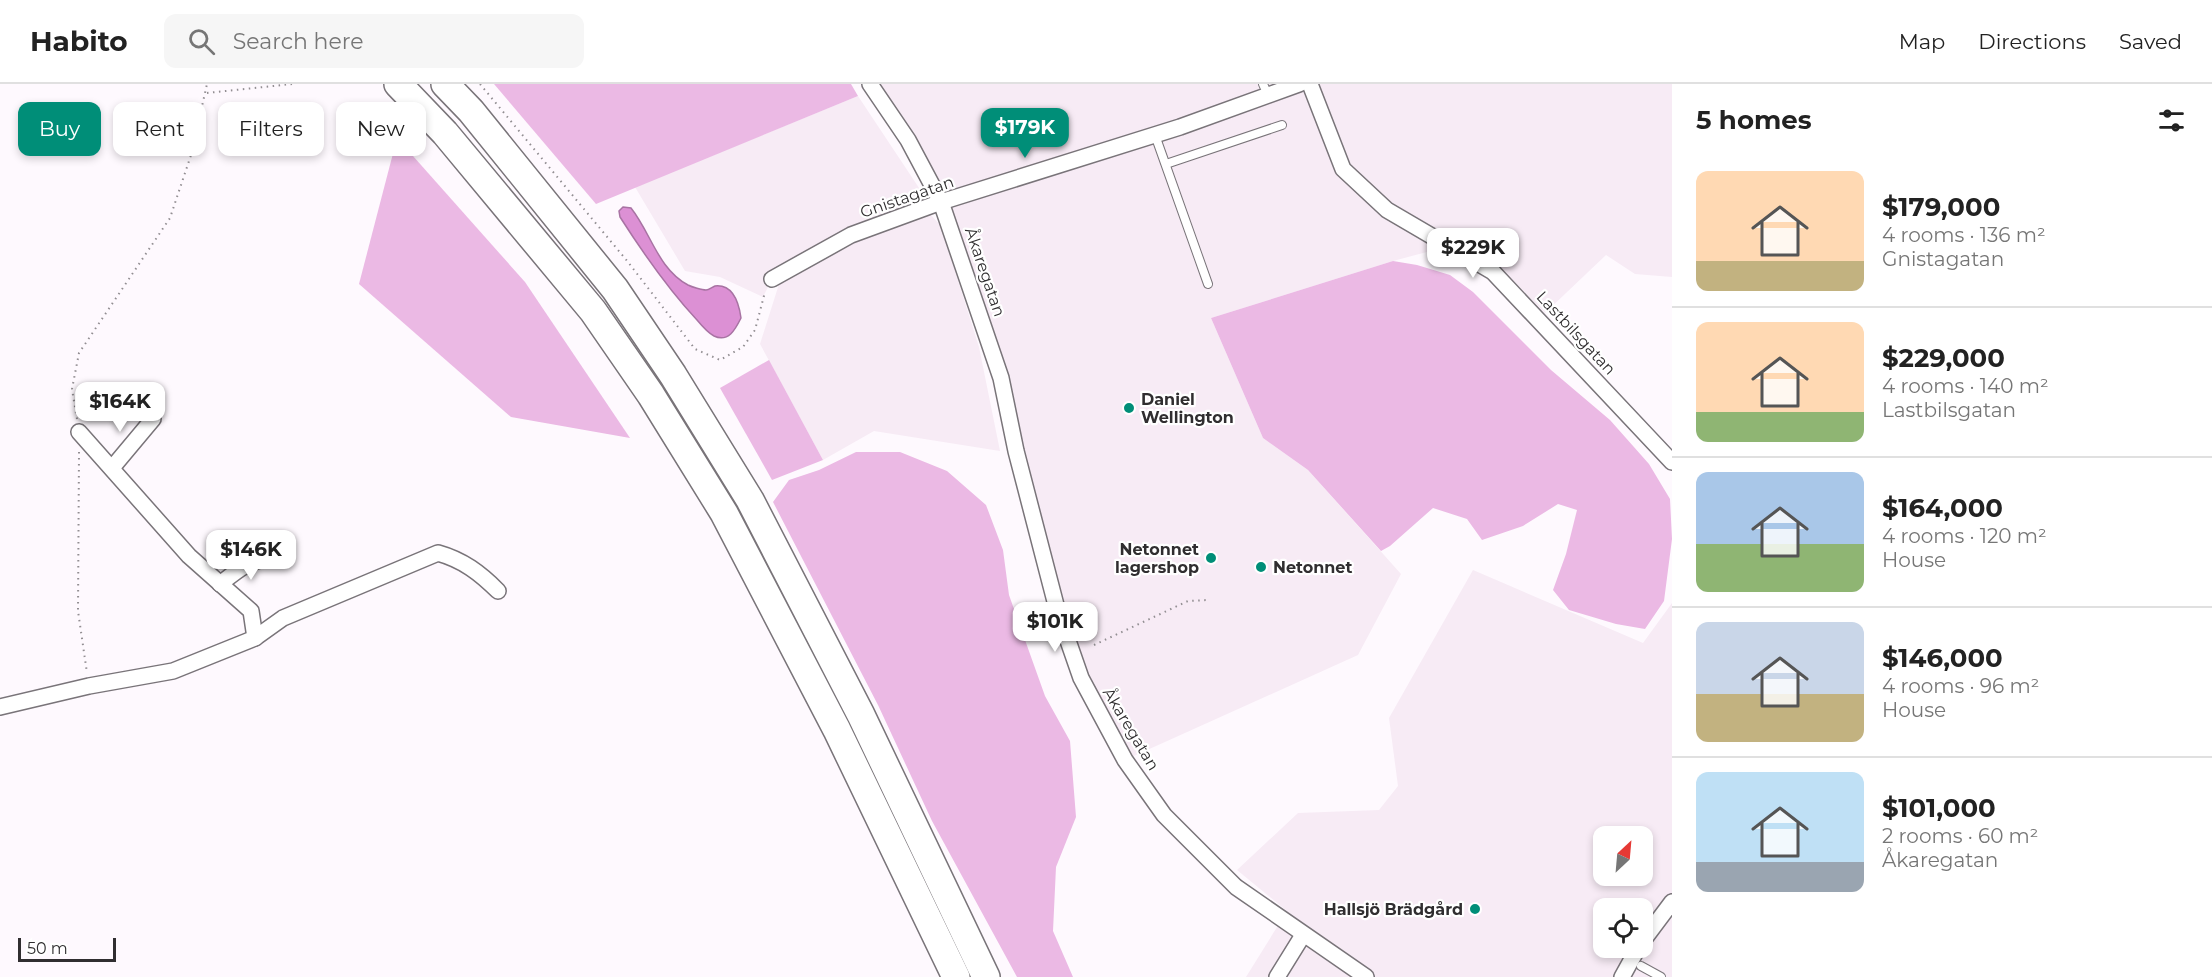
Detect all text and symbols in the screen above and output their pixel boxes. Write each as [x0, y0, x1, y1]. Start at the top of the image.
search box [164, 14, 584, 68]
text: Habito [30, 24, 128, 58]
icon: search [185, 25, 218, 58]
text: Search here [233, 28, 364, 55]
text: Map [1899, 29, 1945, 54]
text: Directions [1978, 29, 2086, 54]
text: Saved [2119, 29, 2182, 54]
chip: Buy [18, 102, 101, 156]
chip: Rent [113, 102, 206, 156]
chip: Filters [218, 102, 324, 156]
chip: New [336, 102, 426, 156]
text: 5 homes [1696, 104, 1812, 136]
icon: filters [2155, 104, 2188, 137]
pin: $179K [983, 108, 1067, 159]
text: $179K [995, 115, 1055, 139]
street label: Gnistagatan [858, 172, 956, 222]
text: $179,000 [1882, 191, 2000, 223]
icon: home [1744, 195, 1816, 267]
text: 4 rooms · 136 m² [1882, 223, 2046, 247]
street label: Åkaregatan [961, 225, 1010, 319]
pin: $229K [1431, 228, 1515, 279]
text: $229K [1441, 235, 1505, 259]
text: Gnistagatan [1882, 247, 2004, 271]
street label: Lastbilsgatan [1532, 287, 1620, 379]
text: $229,000 [1882, 342, 2005, 374]
icon: home [1744, 346, 1816, 418]
text: 4 rooms · 140 m² [1882, 374, 2049, 398]
pin: $164K [78, 382, 162, 433]
text: $164K [89, 389, 151, 413]
place label: Daniel Wellington [1141, 390, 1234, 427]
text: Lastbilsgatan [1882, 398, 2016, 422]
marker: Daniel Wellington [1122, 401, 1136, 415]
text: $164,000 [1882, 492, 2003, 524]
icon: home [1744, 496, 1816, 568]
text: 4 rooms · 120 m² [1882, 524, 2047, 548]
pin: $146K [209, 530, 293, 581]
text: $146K [220, 537, 282, 561]
place label: Netonnet lagershop [1115, 540, 1199, 577]
text: House [1882, 548, 1946, 572]
marker: Netonnet lagershop [1204, 551, 1218, 565]
place label: Netonnet [1273, 558, 1352, 577]
marker: Netonnet [1254, 560, 1268, 574]
pin: $101K [1013, 602, 1097, 653]
text: $101K [1027, 609, 1083, 633]
text: $146,000 [1882, 642, 2003, 674]
icon: home [1744, 646, 1816, 718]
text: 4 rooms · 96 m² [1882, 674, 2039, 698]
street label: Åkaregatan [1099, 684, 1164, 774]
text: House [1882, 698, 1946, 722]
text: $101,000 [1882, 792, 1996, 824]
icon: home [1744, 796, 1816, 868]
text: 2 rooms · 60 m² [1882, 824, 2038, 848]
north arrow [1593, 826, 1653, 886]
map controls [1593, 826, 1653, 958]
text: Åkaregatan [1882, 848, 1998, 872]
button: locate [1593, 898, 1653, 958]
place label: Hallsjö Brädgård [1324, 900, 1463, 919]
marker: Hallsjö Brädgård [1468, 902, 1482, 916]
scale bar [18, 935, 116, 962]
text: 50 m [27, 939, 68, 958]

